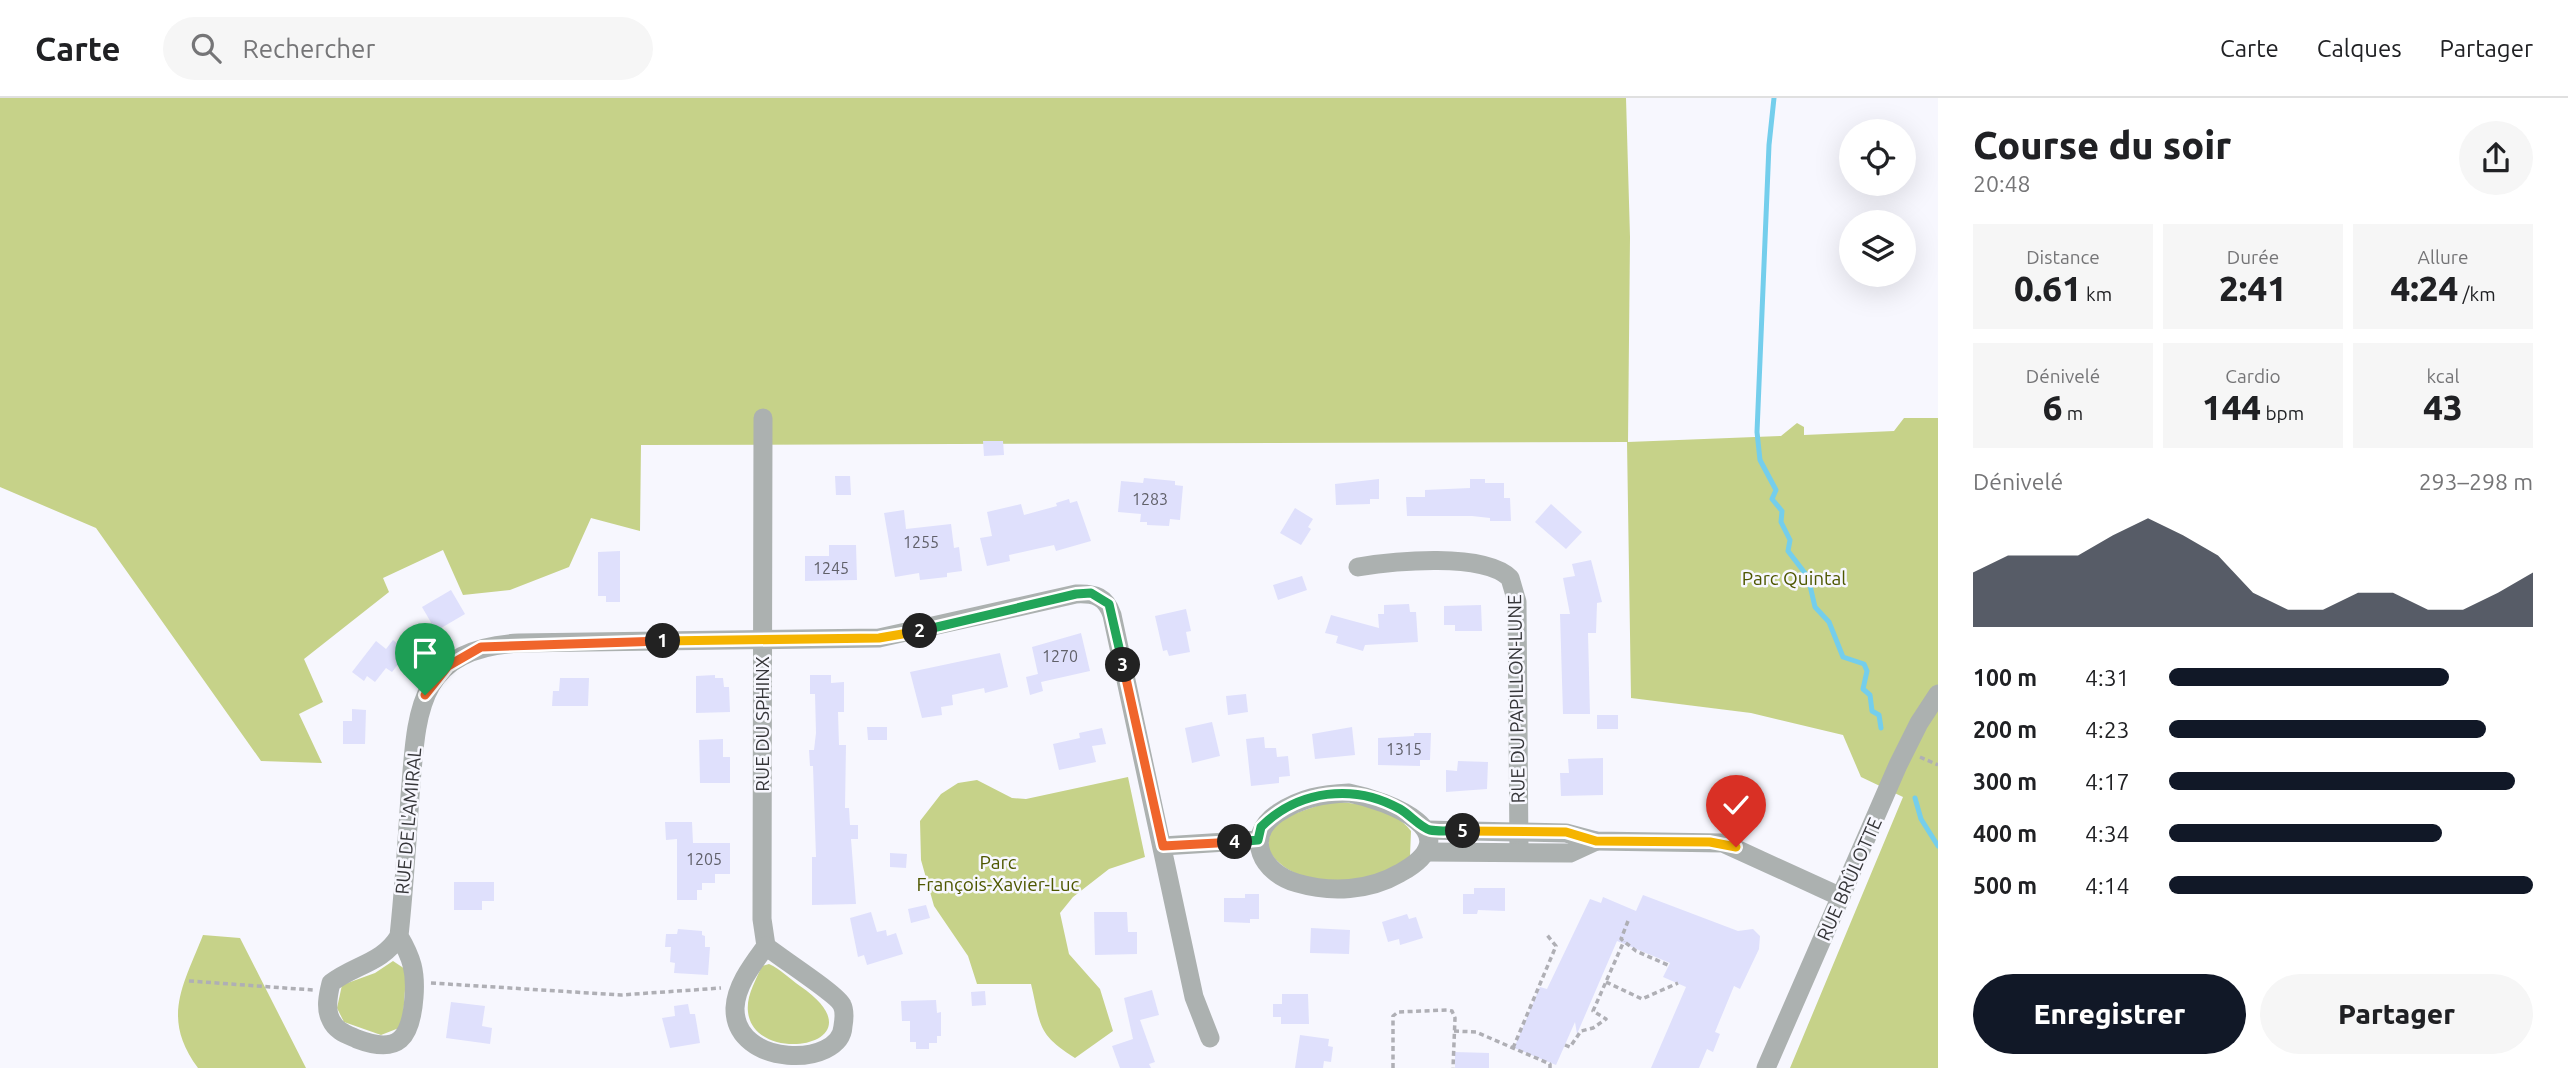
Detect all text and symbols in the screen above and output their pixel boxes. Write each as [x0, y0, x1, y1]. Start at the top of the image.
search box [163, 17, 653, 80]
icon: search [187, 29, 225, 67]
text: Carte [35, 30, 121, 67]
text: Rechercher [243, 34, 375, 63]
text: Carte [2220, 35, 2279, 62]
text: Calques [2317, 35, 2402, 62]
text: Partager [2440, 35, 2533, 62]
map controls [1839, 119, 1916, 287]
button: locate [1839, 119, 1916, 196]
button: share [2459, 121, 2533, 195]
text: Course du soir [1973, 124, 2231, 166]
text: 20:48 [1973, 171, 2031, 196]
button: layers [1839, 210, 1916, 287]
text: Distance [2026, 246, 2100, 268]
text: Durée [2227, 246, 2279, 268]
text: Allure [2418, 246, 2468, 268]
text: 0.61 [2014, 268, 2082, 308]
text: 2:41 [2219, 268, 2287, 308]
text: 4:24 [2390, 268, 2458, 308]
text: km [2082, 283, 2112, 305]
text: /km [2458, 283, 2496, 305]
text: Dénivelé [2026, 365, 2100, 387]
text: Cardio [2225, 365, 2281, 387]
text: kcal [2427, 365, 2459, 387]
text: 6 [2043, 387, 2063, 427]
text: 144 [2202, 387, 2261, 427]
text: 43 [2423, 387, 2463, 427]
text: m [2063, 402, 2083, 424]
text: bpm [2261, 402, 2304, 424]
text: Dénivelé [1973, 469, 2063, 494]
text: 293–298 m [2419, 469, 2533, 494]
house number: 1283 [1132, 490, 1168, 508]
house number: 1255 [903, 533, 939, 551]
house number: 1245 [813, 559, 849, 577]
park label: Parc Quintal [1742, 567, 1846, 589]
street label: RUE DU PAPILLON-LUNE [1503, 594, 1529, 804]
pin: 2 [902, 614, 937, 648]
text: 2 [914, 619, 925, 641]
pin [395, 623, 455, 695]
pin: 1 [646, 624, 680, 658]
text: 1 [657, 629, 668, 651]
icon: arrive [406, 634, 444, 672]
house number: 1270 [1042, 647, 1078, 665]
pin: 3 [1106, 648, 1140, 682]
text: 3 [1117, 653, 1128, 675]
street label: RUE DU SPHINX [751, 656, 773, 792]
text: 100 m [1973, 665, 2037, 690]
text: 4:31 [2085, 665, 2130, 690]
text: 200 m [1973, 717, 2037, 742]
text: 4:23 [2085, 717, 2130, 742]
house number: 1315 [1386, 740, 1422, 758]
street label: RUE DE L'AMIRAL [391, 746, 425, 895]
text: 300 m [1973, 769, 2037, 794]
text: 4:17 [2085, 769, 2130, 794]
pin [1706, 775, 1766, 847]
icon: check [1717, 786, 1755, 824]
pin: 5 [1446, 814, 1480, 848]
street label: RUE BRÛLOTTE [1812, 814, 1886, 944]
text: 5 [1457, 819, 1468, 841]
text: 400 m [1973, 821, 2037, 846]
text: 4:34 [2085, 821, 2130, 846]
pin: 4 [1218, 824, 1252, 860]
text: 4 [1229, 830, 1240, 852]
house number: 1205 [686, 850, 722, 868]
park label: Parc François-Xavier-Luc [917, 851, 1080, 895]
text: 500 m [1973, 873, 2037, 898]
text: 4:14 [2085, 873, 2130, 898]
button: Enregistrer [1973, 974, 2246, 1054]
button: Partager [2260, 974, 2533, 1054]

